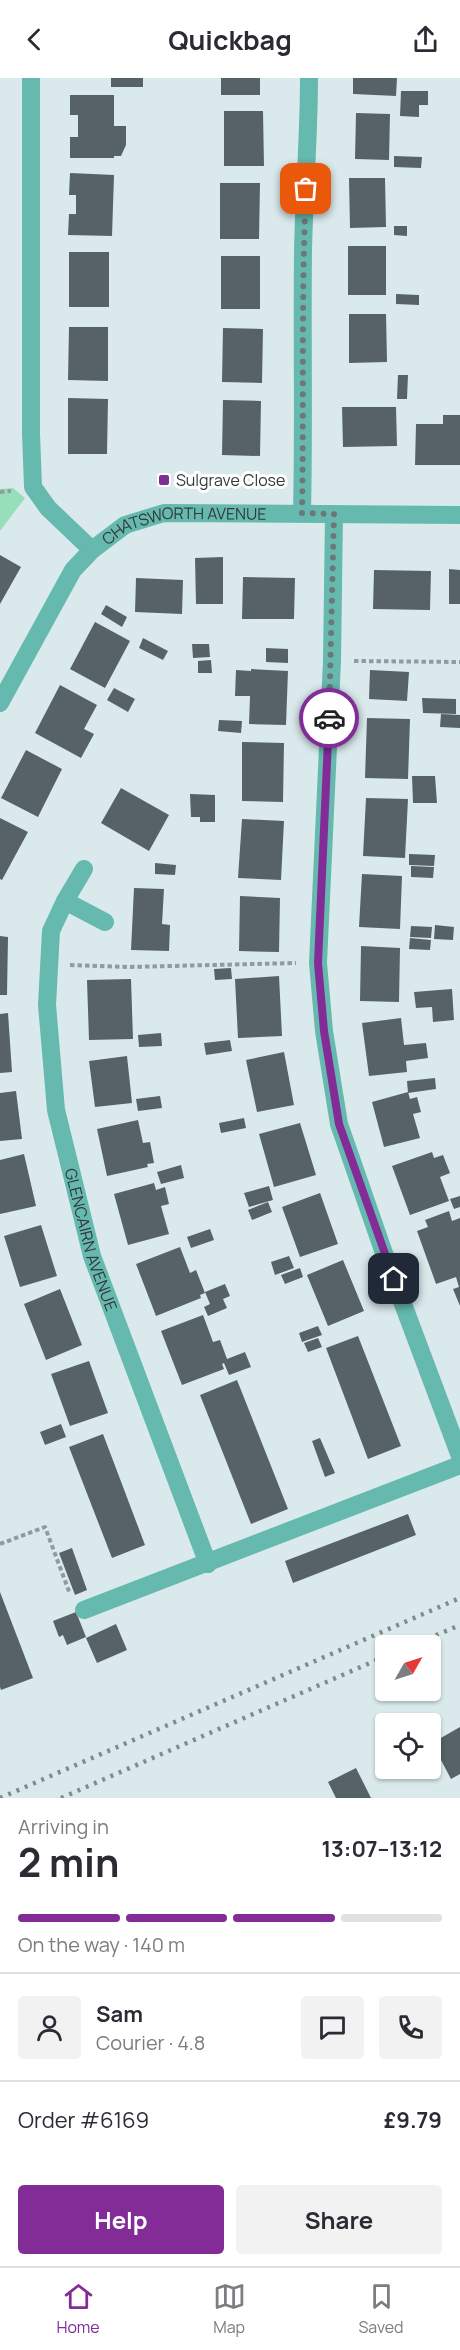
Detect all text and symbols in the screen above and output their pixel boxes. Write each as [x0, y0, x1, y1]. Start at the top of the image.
text: Quickbag [168, 21, 292, 58]
icon: back [18, 23, 51, 56]
icon: share [409, 23, 442, 56]
pin [280, 163, 331, 214]
icon: bag [289, 172, 322, 205]
place label: Sulgrave Close [176, 469, 285, 491]
marker: Sulgrave Close [157, 473, 171, 487]
street label: CHATSWORTH AVENUE [97, 502, 266, 550]
courier [299, 688, 359, 748]
icon: car [313, 702, 346, 735]
street label: GLENCAIRN AVENUE [60, 1166, 123, 1314]
pin [368, 1253, 419, 1304]
icon: home [377, 1262, 410, 1295]
north arrow [375, 1635, 441, 1701]
map controls [375, 1635, 441, 1779]
button: locate [375, 1713, 441, 1779]
text: Arriving in [18, 1813, 109, 1840]
text: 13:07–13:12 [321, 1834, 442, 1864]
text: 2 min [18, 1835, 119, 1889]
text: On the way · 140 m [18, 1931, 185, 1958]
button: person [18, 1996, 81, 2059]
button: chat [301, 1996, 364, 2059]
button: phone [379, 1996, 442, 2059]
text: Sam [96, 1999, 143, 2029]
text: Courier · 4.8 [96, 2029, 205, 2056]
text: Order #6169 [18, 2105, 149, 2135]
text: £9.79 [384, 2105, 442, 2135]
button: Help [18, 2185, 224, 2254]
button: Share [236, 2185, 442, 2254]
tab: Home [56, 2280, 100, 2338]
tab: Map [213, 2280, 246, 2338]
tab: Saved [358, 2280, 404, 2338]

